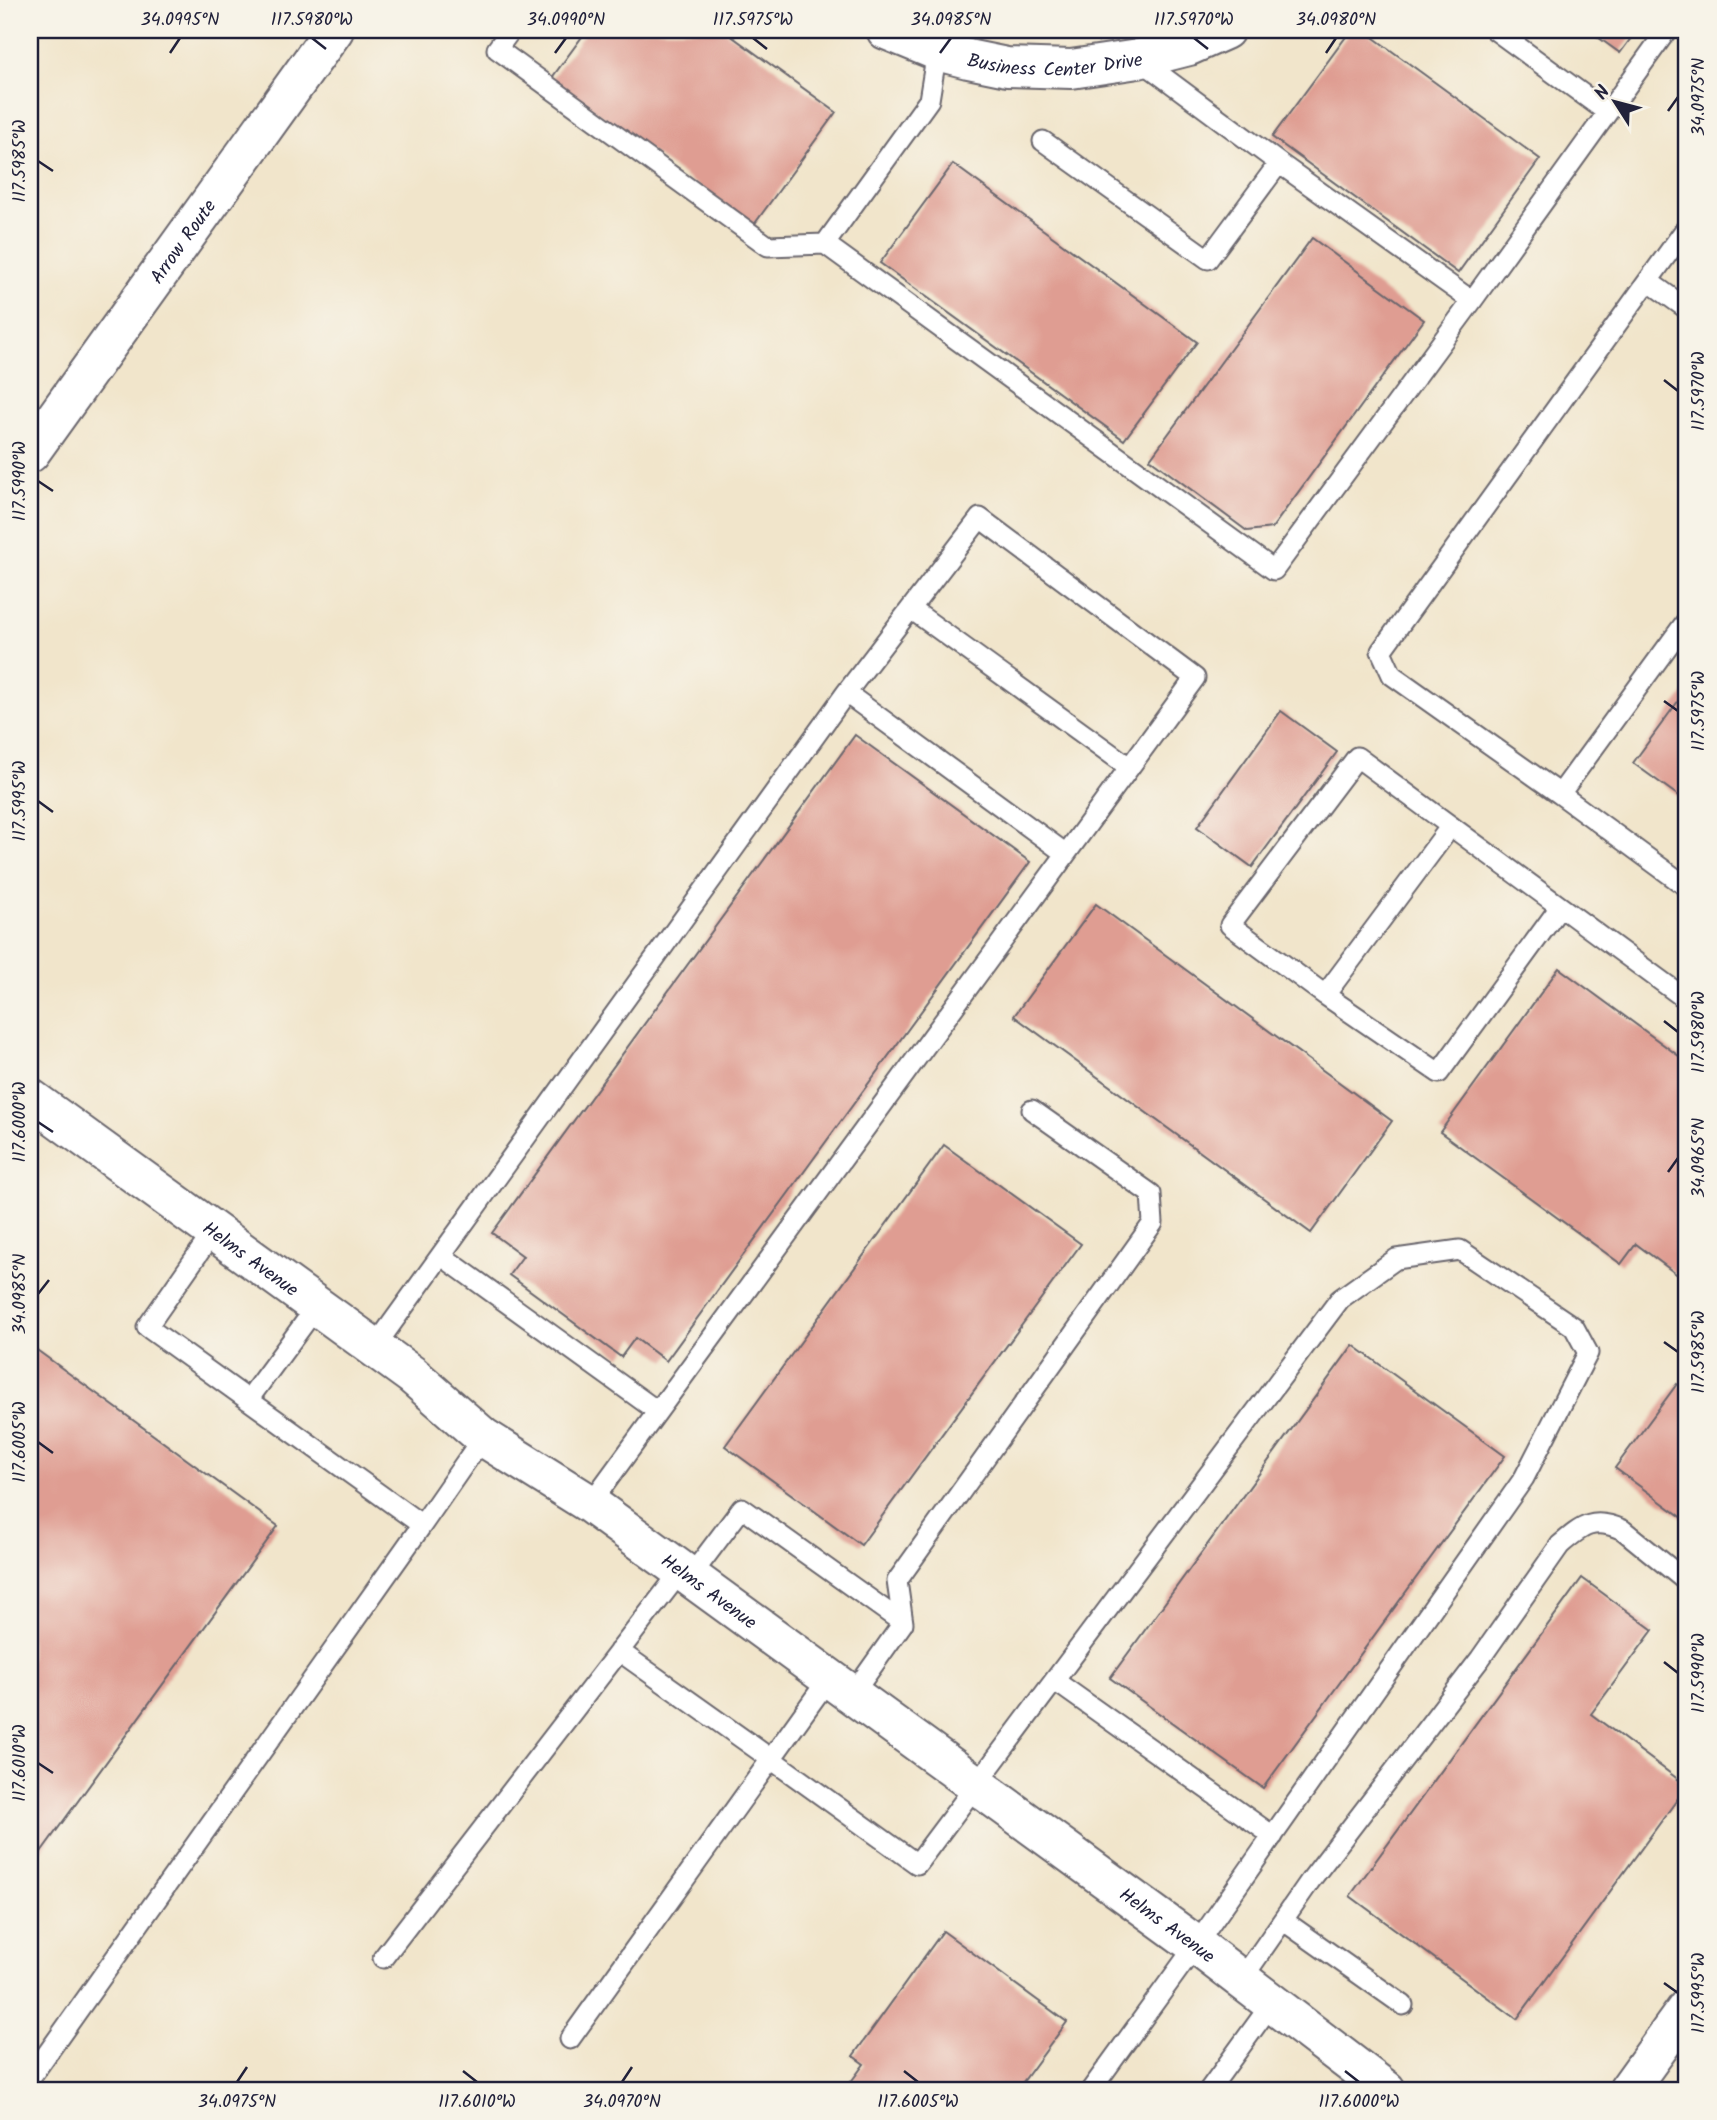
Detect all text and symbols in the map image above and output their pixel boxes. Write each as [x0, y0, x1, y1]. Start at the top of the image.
text: 34.0995°N [141, 6, 219, 35]
text: 117.5980°W [271, 6, 353, 35]
text: 34.0990°N [527, 6, 605, 35]
text: 117.5975°W [713, 6, 793, 35]
text: 34.0985°N [910, 6, 992, 35]
text: 117.5970°W [1154, 6, 1234, 35]
text: 34.0980°N [1296, 6, 1376, 35]
street label: Business Center Drive [964, 45, 1145, 86]
text: 34.0975°N [1685, 58, 1714, 136]
north arrow [1580, 66, 1650, 136]
text: N [1587, 80, 1619, 107]
text: 117.5985°W [6, 120, 35, 203]
street label: Arrow Route [143, 193, 225, 291]
text: 117.5970°W [1685, 351, 1714, 431]
text: 117.5990°W [6, 441, 35, 521]
text: 117.5975°W [1685, 671, 1714, 751]
text: 117.5995°W [6, 761, 35, 841]
text: 117.5980°W [1685, 991, 1714, 1073]
text: 117.6000°W [6, 1081, 35, 1163]
text: 34.0965°N [1685, 1118, 1714, 1198]
street label: Helms Avenue [195, 1215, 305, 1305]
text: 34.0985°N [6, 1253, 35, 1335]
text: 117.5985°W [1685, 1311, 1714, 1394]
text: 117.6005°W [6, 1401, 35, 1483]
street label: Helms Avenue [654, 1547, 763, 1638]
text: 117.5990°W [1685, 1633, 1714, 1713]
text: 117.6010°W [6, 1724, 35, 1802]
street label: Helms Avenue [1112, 1881, 1221, 1972]
text: 117.5995°W [1685, 1953, 1714, 2033]
text: 34.0975°N [198, 2088, 276, 2117]
text: 117.6010°W [438, 2088, 516, 2117]
text: 34.0970°N [583, 2088, 661, 2117]
text: 117.6005°W [877, 2088, 959, 2117]
text: 117.6000°W [1318, 2088, 1400, 2117]

